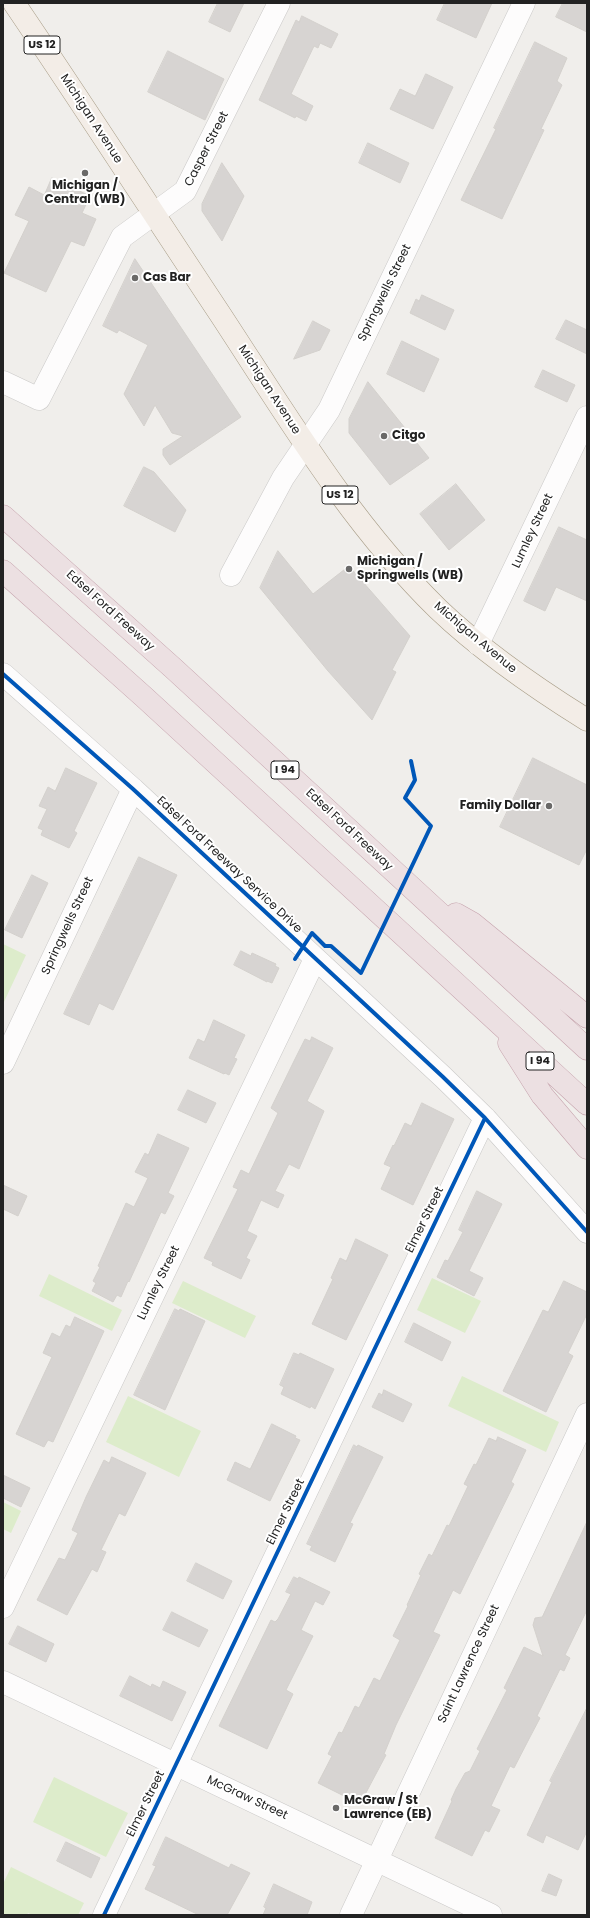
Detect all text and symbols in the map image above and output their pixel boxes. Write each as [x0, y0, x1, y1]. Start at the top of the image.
road number: US 12 [24, 36, 60, 54]
street label: Michigan Avenue [57, 72, 125, 166]
street label: Casper Street [182, 109, 232, 189]
marker: Michigan / Central (WB) [80, 168, 90, 178]
place label: Michigan / Central (WB) [45, 179, 125, 207]
street label: Springwells Street [355, 242, 415, 344]
place label: Cas Bar [143, 271, 191, 285]
marker: Cas Bar [130, 273, 140, 283]
street label: Michigan Avenue [235, 343, 303, 437]
place label: Citgo [392, 429, 425, 443]
marker: Citgo [379, 431, 389, 441]
road number: US 12 [322, 486, 358, 504]
street label: Lumley Street [509, 491, 557, 571]
place label: Michigan / Springwells (WB) [357, 555, 464, 583]
marker: Michigan / Springwells (WB) [344, 564, 354, 574]
street label: Edsel Ford Freeway [63, 568, 157, 654]
street label: Michigan Avenue [431, 599, 519, 677]
road number: I 94 [271, 761, 299, 779]
street label: Edsel Ford Freeway [302, 786, 396, 874]
street label: Edsel Ford Freeway Service Drive [153, 794, 305, 936]
place label: Family Dollar [460, 799, 541, 813]
marker: Family Dollar [544, 801, 554, 811]
street label: Springwells Street [39, 875, 97, 977]
road number: I 94 [526, 1052, 554, 1070]
street label: Elmer Street [403, 1185, 447, 1255]
street label: Lumley Street [135, 1244, 183, 1322]
street label: Elmer Street [264, 1477, 308, 1547]
street label: Saint Lawrence Street [435, 1602, 503, 1726]
street label: Elmer Street [124, 1769, 168, 1839]
street label: McGraw Street [204, 1773, 290, 1823]
place label: McGraw / St Lawrence (EB) [344, 1794, 432, 1822]
marker: McGraw / St Lawrence (EB) [331, 1803, 341, 1813]

